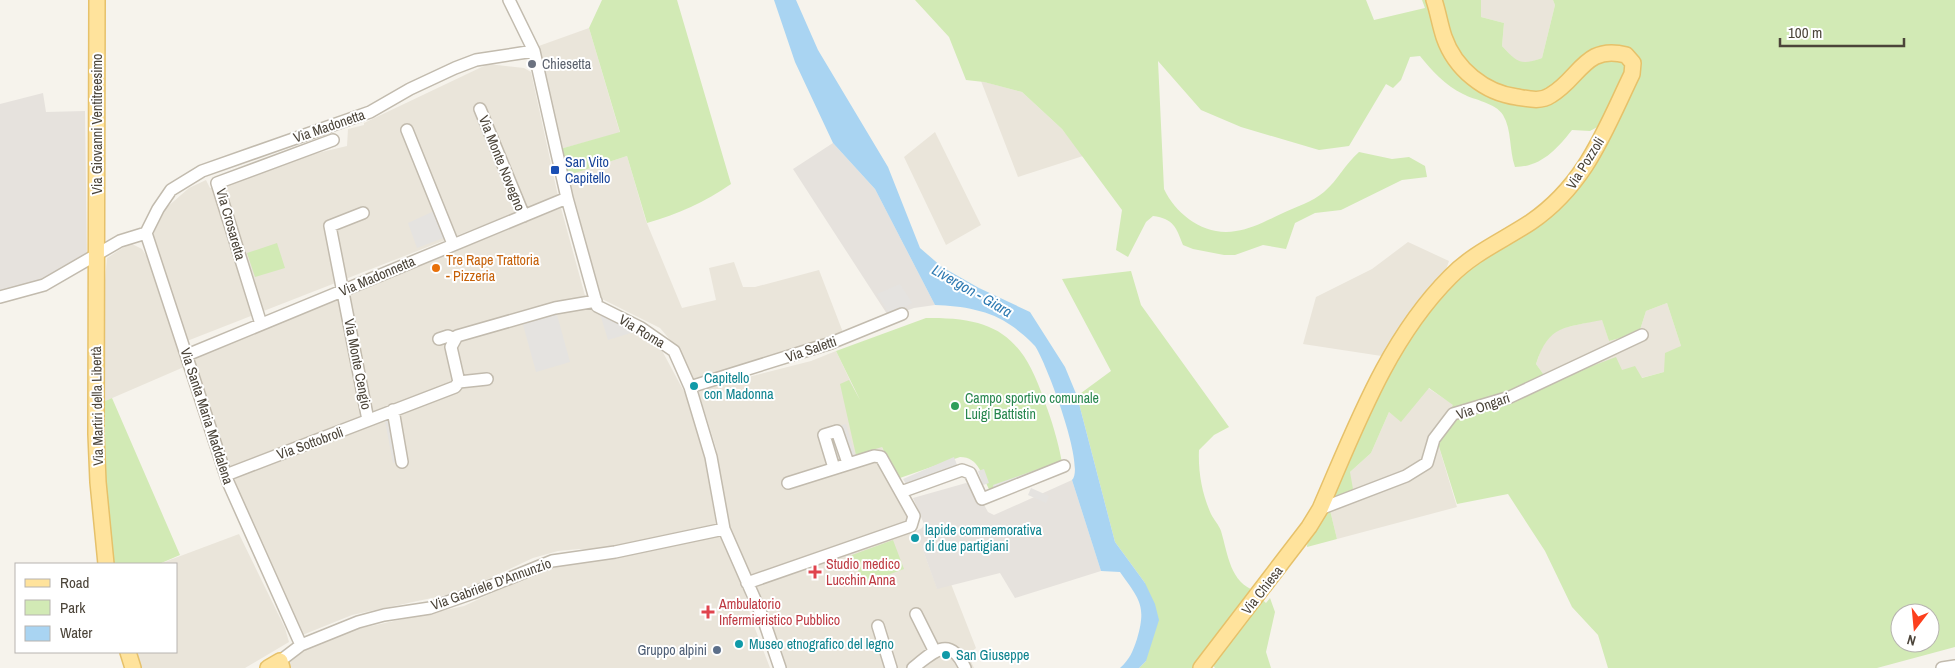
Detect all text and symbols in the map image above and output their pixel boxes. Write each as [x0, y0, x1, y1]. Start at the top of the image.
scale bar [1780, 15, 1904, 47]
text: 100 m [1788, 22, 1822, 43]
street label: Via Giovanni Ventitreesimo [88, 54, 106, 194]
place label: Chiesetta [542, 55, 592, 73]
marker: Chiesetta [526, 58, 538, 70]
street label: Via Madonetta [291, 105, 368, 147]
street label: Via Monte Novegno [475, 113, 529, 213]
street label: Via Pozzoli [1562, 134, 1608, 192]
place label: San Vito Capitello [565, 153, 610, 187]
marker: San Vito Capitello [549, 164, 561, 176]
street label: Via Crosaretta [212, 186, 250, 263]
place label: Tre Rape Trattoria - Pizzeria [446, 251, 540, 285]
street label: Via Madonnetta [336, 252, 418, 300]
water label: Livergon - Giara [928, 259, 1016, 322]
marker: Tre Rape Trattoria - Pizzeria [430, 262, 442, 274]
street label: Via Roma [616, 310, 669, 352]
street label: Via Monte Cengio [340, 317, 376, 411]
street label: Via Saletti [783, 332, 839, 366]
street label: Via Martiri della Libertà [87, 345, 107, 466]
street label: Via Santa Maria Maddalena [176, 345, 238, 487]
place label: Capitello con Madonna [704, 369, 774, 403]
marker: Capitello con Madonna [688, 380, 700, 392]
street label: Via Ongari [1454, 388, 1512, 424]
place label: Campo sportivo comunale Luigi Battistin [965, 389, 1099, 423]
marker: Campo sportivo comunale Luigi Battistin [949, 400, 961, 412]
street label: Via Sottobroli [274, 423, 346, 463]
place label: lapide commemorativa di due partigiani [925, 521, 1042, 555]
marker: lapide commemorativa di due partigiani [909, 532, 921, 544]
street label: Via Gabriele D'Annunzio [429, 554, 553, 614]
place label: Studio medico Lucchin Anna [826, 555, 900, 589]
street label: Via Chiesa [1237, 562, 1287, 618]
legend [15, 563, 178, 653]
marker: Studio medico Lucchin Anna [808, 565, 822, 579]
text: Road [60, 572, 89, 593]
place label: Ambulatorio Infermieristico Pubblico [718, 595, 840, 629]
text: Park [60, 597, 86, 618]
north arrow [1890, 603, 1940, 653]
marker: Ambulatorio Infermieristico Pubblico [701, 605, 715, 619]
text: Water [60, 622, 92, 643]
text: N [1905, 631, 1918, 650]
place label: Museo etnografico del legno [749, 635, 894, 653]
marker: Museo etnografico del legno [733, 638, 745, 650]
place label: Gruppo alpini [637, 641, 707, 659]
marker: Gruppo alpini [711, 644, 723, 656]
place label: San Giuseppe [956, 646, 1029, 664]
marker: San Giuseppe [940, 649, 952, 661]

